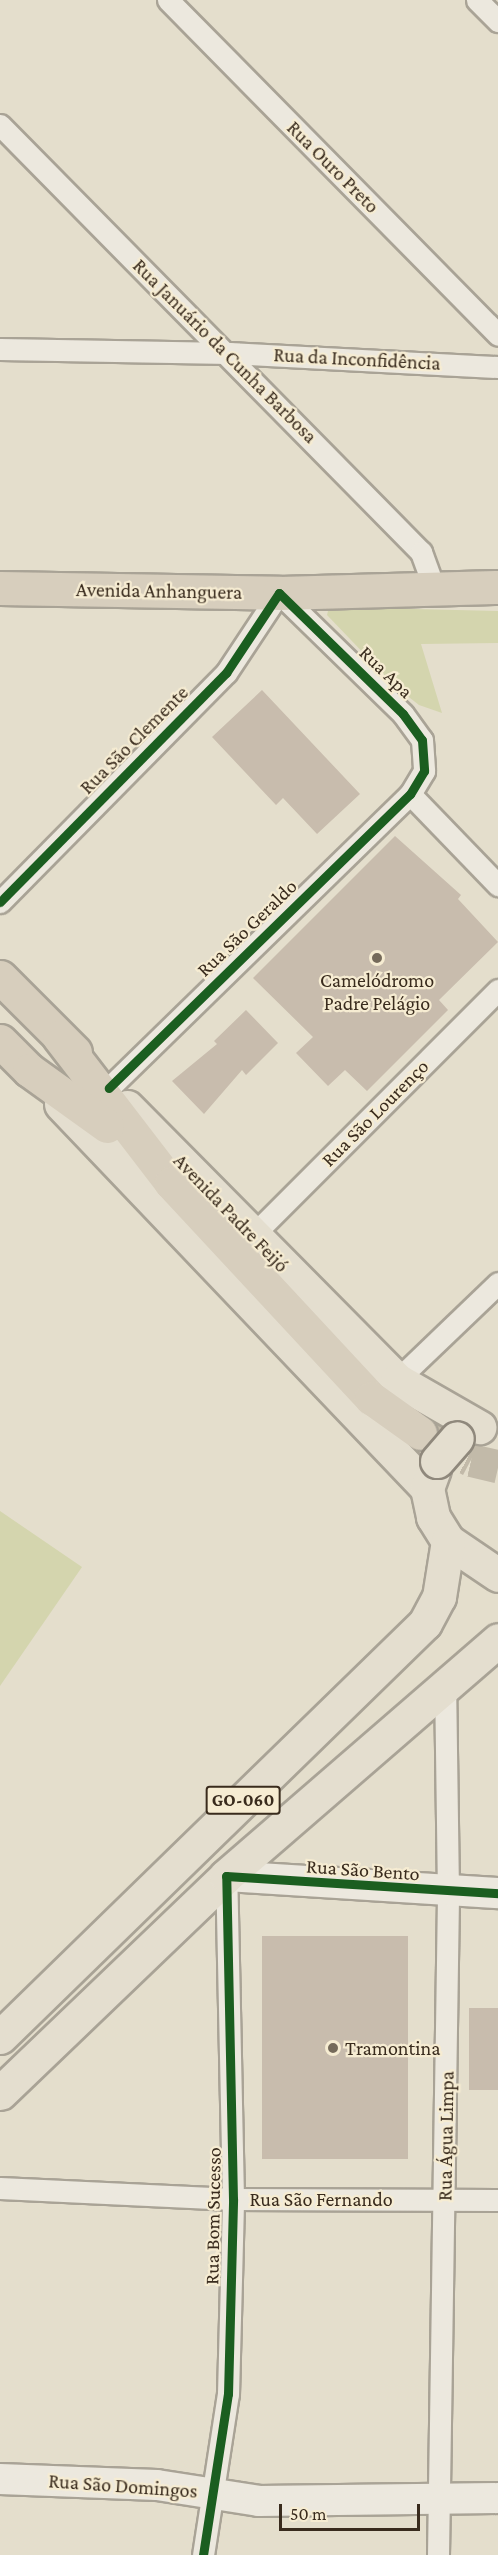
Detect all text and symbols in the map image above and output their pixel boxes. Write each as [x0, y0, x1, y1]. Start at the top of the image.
street label: Rua Ouro Preto [282, 116, 384, 218]
street label: Rua Januário da Cunha Barbosa [128, 254, 322, 448]
street label: Rua da Inconfidência [273, 343, 441, 375]
street label: Avenida Anhanguera [76, 578, 242, 604]
street label: Rua Apa [354, 641, 418, 703]
street label: Rua São Clemente [75, 681, 193, 799]
street label: Rua São Geraldo [192, 874, 302, 982]
marker: Camelódromo Padre Pelágio [370, 951, 384, 965]
place label: Camelódromo Padre Pelágio [320, 968, 434, 1015]
street label: Rua São Lourenço [316, 1054, 434, 1172]
street label: Avenida Padre Feijó [168, 1149, 294, 1277]
road number: GO-060 [206, 1785, 280, 1815]
street label: Rua São Bento [305, 1854, 421, 1886]
place label: Tramontina [345, 2036, 440, 2060]
marker: Tramontina [326, 2041, 340, 2055]
street label: Rua Água Limpa [433, 2071, 459, 2201]
street label: Rua Bom Sucesso [200, 2147, 226, 2285]
street label: Rua São Fernando [249, 2187, 393, 2211]
street label: Rua São Domingos [48, 2469, 198, 2503]
scale bar [282, 2492, 423, 2530]
text: 50 m [290, 2504, 327, 2524]

